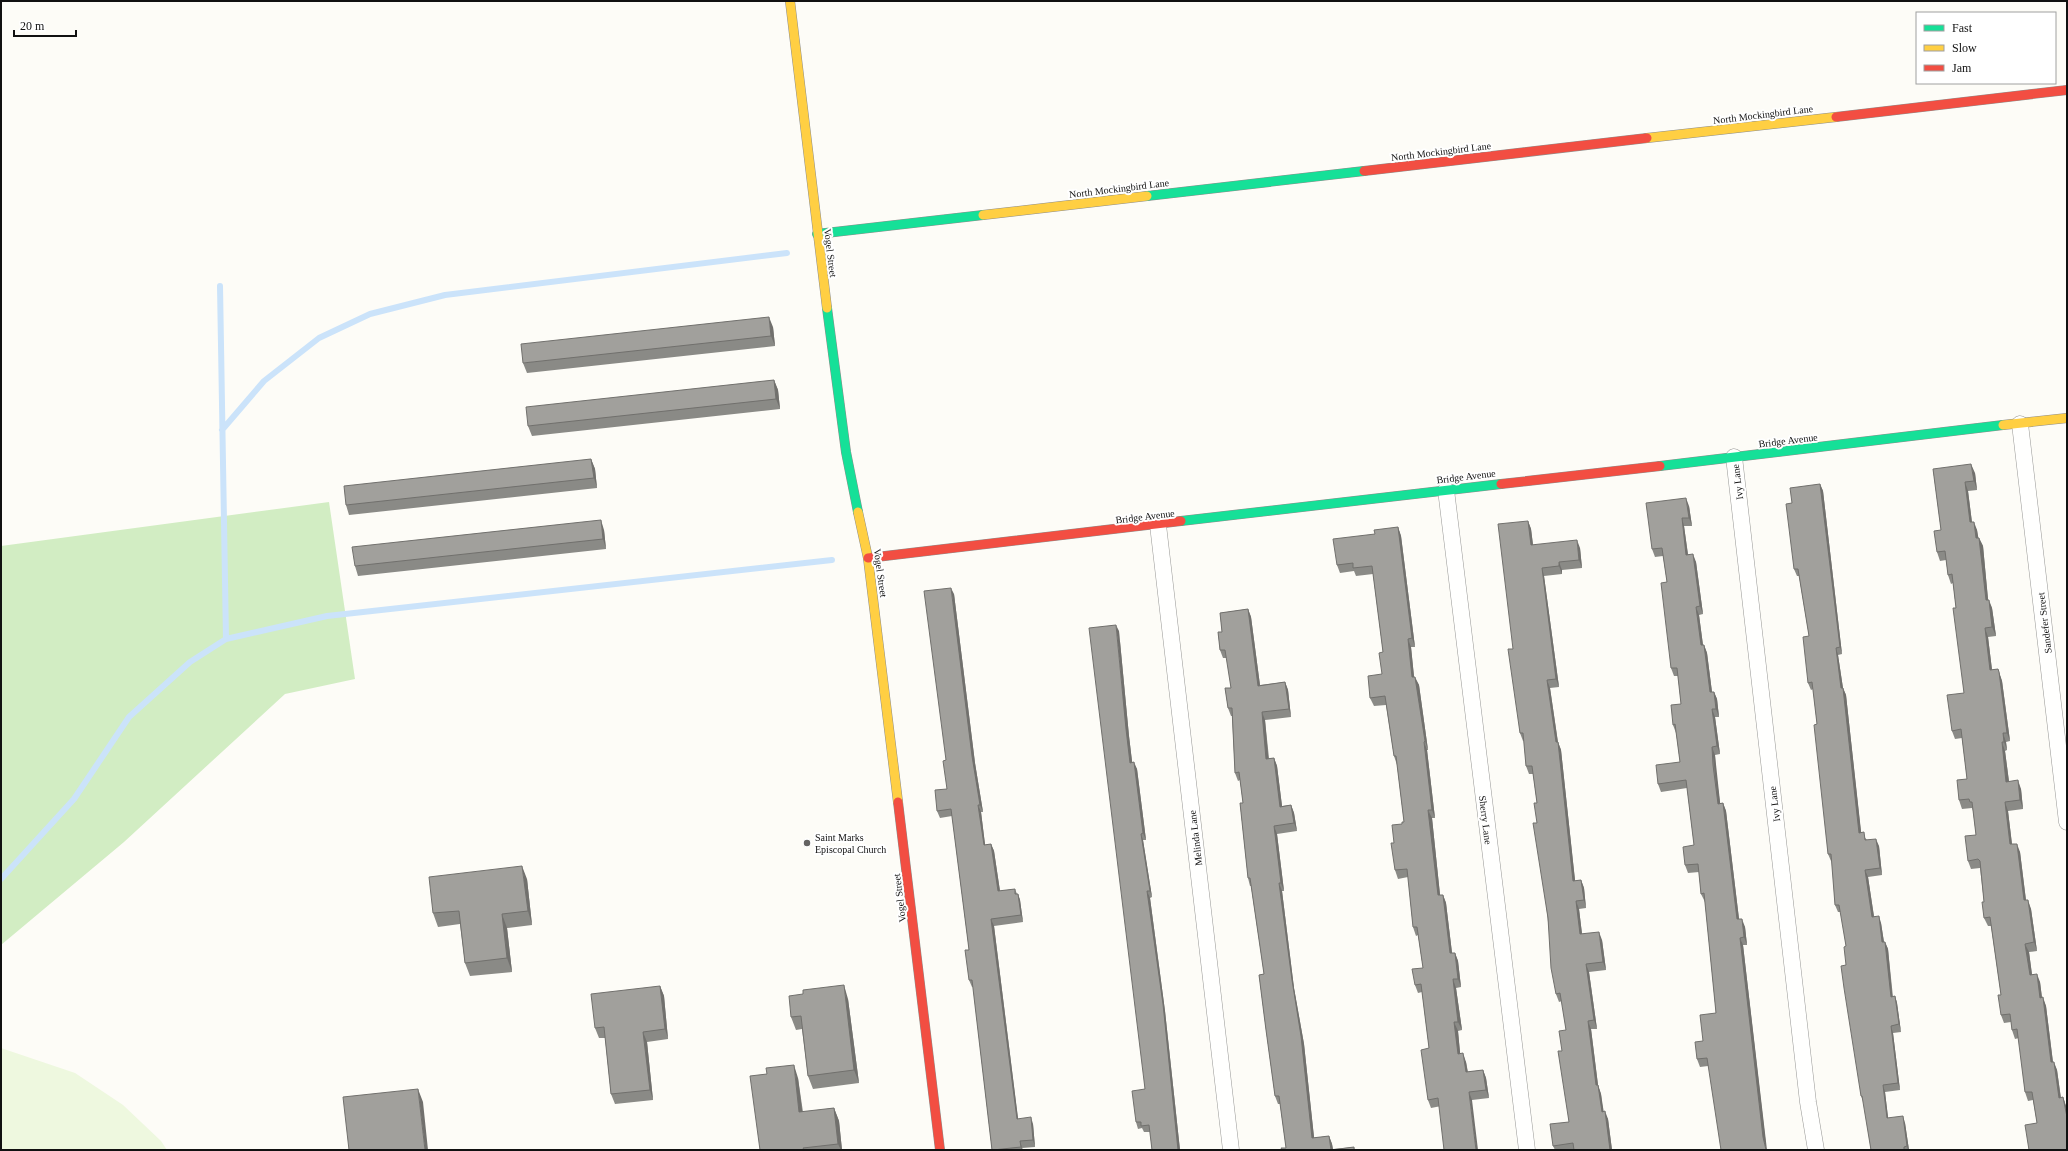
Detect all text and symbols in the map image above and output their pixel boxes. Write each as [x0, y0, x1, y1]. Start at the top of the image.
scale bar [14, 12, 76, 38]
legend [1916, 12, 2056, 84]
text: 20 m [20, 19, 45, 33]
text: Fast [1952, 21, 1973, 35]
text: Slow [1952, 41, 1977, 55]
text: Jam [1952, 61, 1972, 75]
street label: North Mockingbird Lane [1712, 103, 1814, 126]
street label: North Mockingbird Lane [1390, 140, 1492, 163]
street label: North Mockingbird Lane [1068, 177, 1170, 200]
street label: Vogel Street [822, 228, 839, 278]
street label: Bridge Avenue [1758, 431, 1819, 450]
street label: Ivy Lane [1730, 463, 1745, 500]
street label: Bridge Avenue [1436, 467, 1497, 486]
street label: Bridge Avenue [1115, 507, 1176, 526]
street label: Vogel Street [872, 548, 889, 598]
street label: Sandefer Street [2035, 592, 2054, 654]
street label: Ivy Lane [1767, 785, 1782, 822]
street label: Sherry Lane [1477, 795, 1494, 846]
street label: Melinda Lane [1187, 809, 1204, 866]
place label: Saint Marks Episcopal Church [815, 832, 886, 855]
marker: Saint Marks Episcopal Church [802, 838, 812, 848]
street label: Vogel Street [891, 873, 908, 923]

